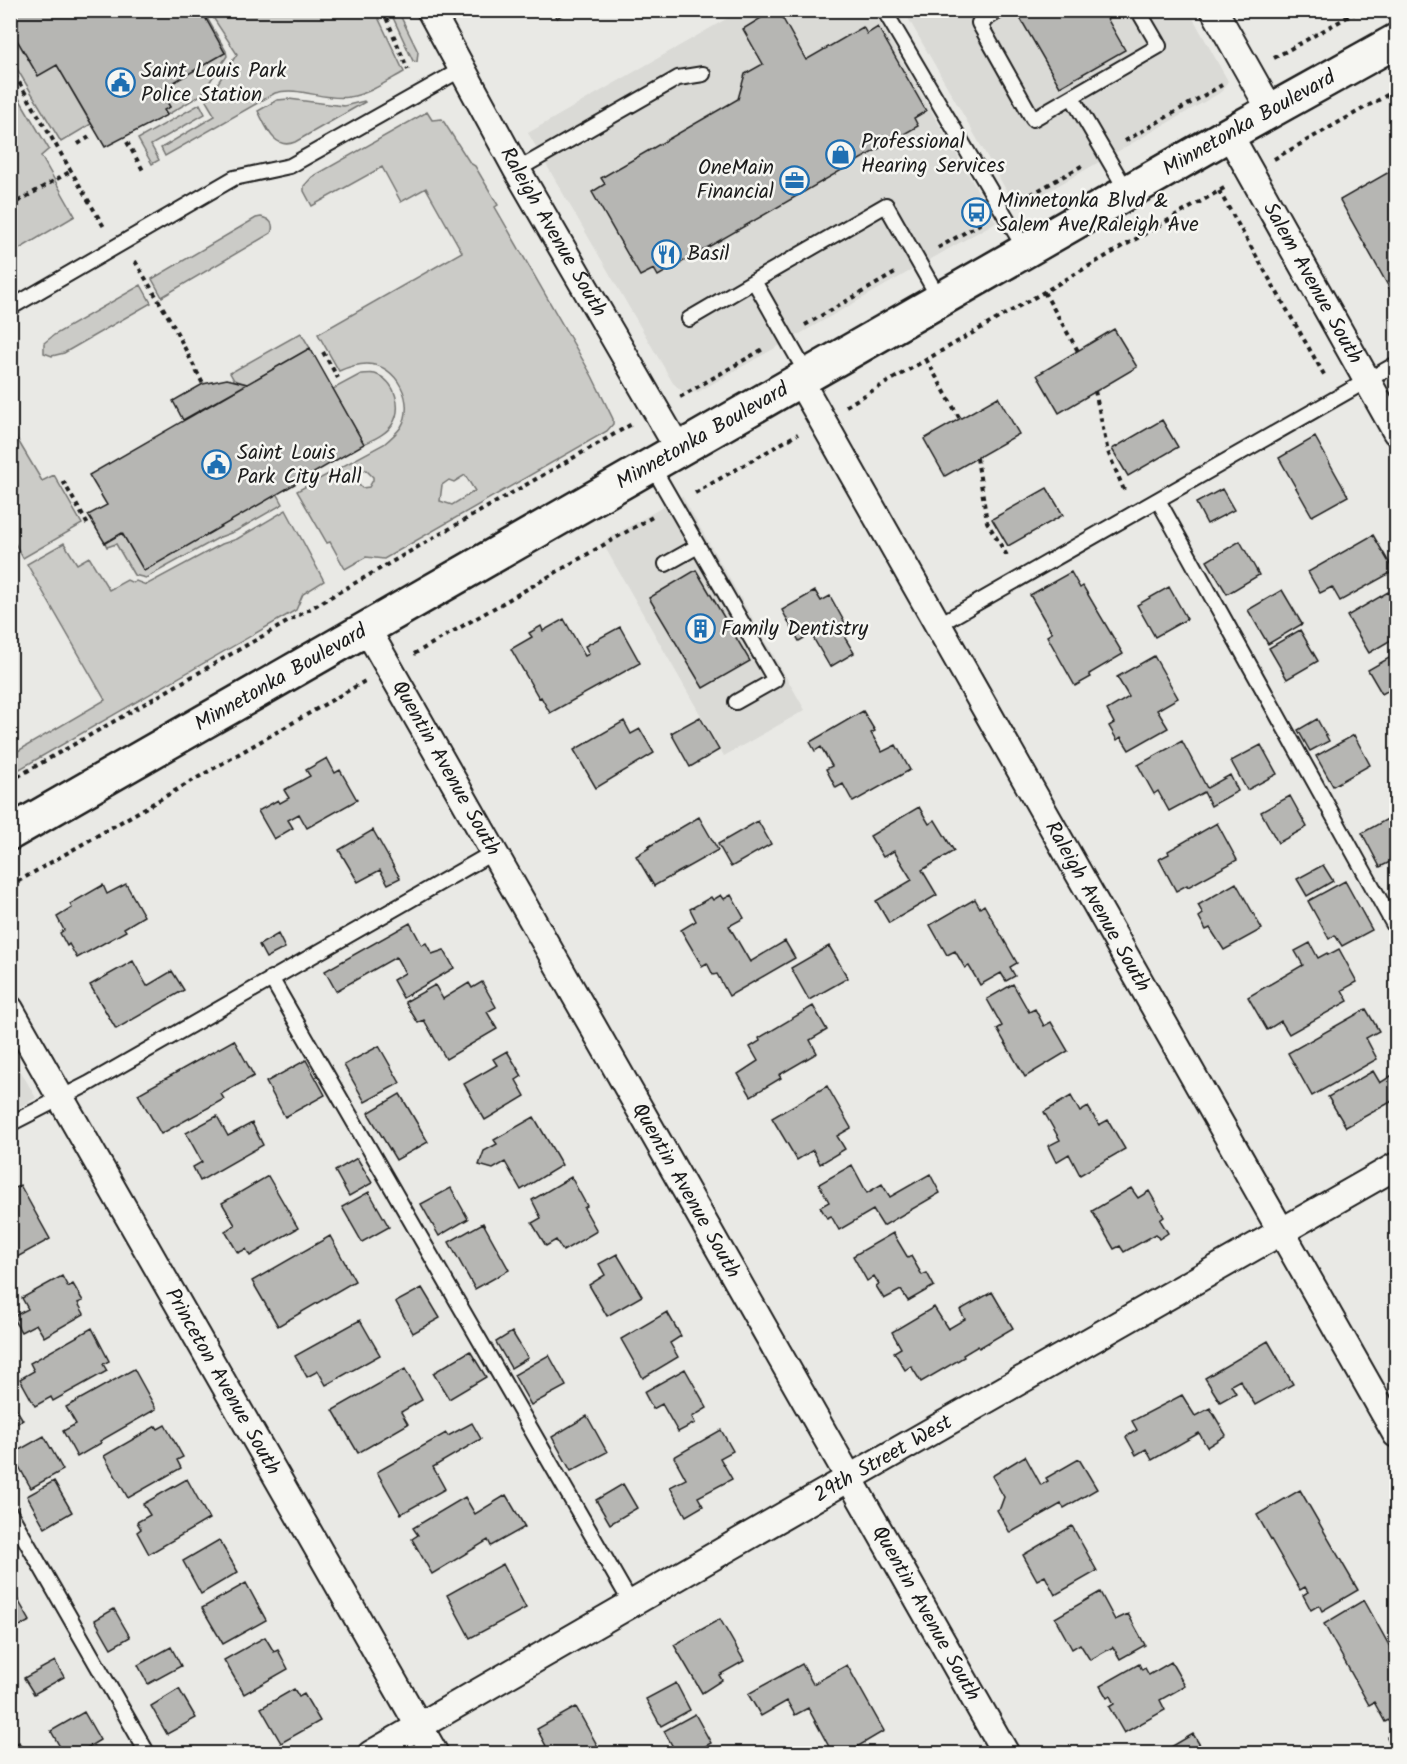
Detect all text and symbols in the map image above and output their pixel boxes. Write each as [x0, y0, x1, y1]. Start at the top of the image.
place label: Saint Louis Park Police Station [141, 55, 286, 112]
street label: Minnetonka Boulevard [1156, 61, 1342, 185]
public building icon: Saint Louis Park Police Station [104, 67, 136, 99]
place label: Professional Hearing Services [861, 126, 1005, 183]
shop icon: Professional Hearing Services [824, 138, 856, 170]
street label: Raleigh Avenue South [491, 141, 615, 324]
place label: OneMain Financial [696, 152, 774, 209]
office icon: OneMain Financial [779, 164, 811, 196]
place label: Minnetonka Blvd & Salem Ave/Raleigh Ave [997, 185, 1199, 242]
street label: Salem Avenue South [1254, 196, 1371, 370]
bus stop icon: Minnetonka Blvd & Salem Ave/Raleigh Ave [960, 197, 992, 229]
restaurant icon: Basil [650, 238, 682, 270]
place label: Basil [687, 238, 729, 271]
street label: Minnetonka Boulevard [610, 373, 795, 499]
place label: Saint Louis Park City Hall [237, 437, 362, 494]
public building icon: Saint Louis Park City Hall [200, 449, 232, 481]
building icon: Family Dentistry [684, 613, 716, 645]
place label: Family Dentistry [721, 613, 868, 646]
street label: Minnetonka Boulevard [188, 615, 374, 740]
street label: Quentin Avenue South [383, 674, 509, 862]
street label: Raleigh Avenue South [1036, 815, 1159, 998]
street label: Quentin Avenue South [623, 1097, 749, 1285]
street label: Princeton Avenue South [156, 1282, 289, 1482]
street label: 29th Street West [808, 1406, 959, 1512]
street label: Quentin Avenue South [863, 1519, 989, 1707]

